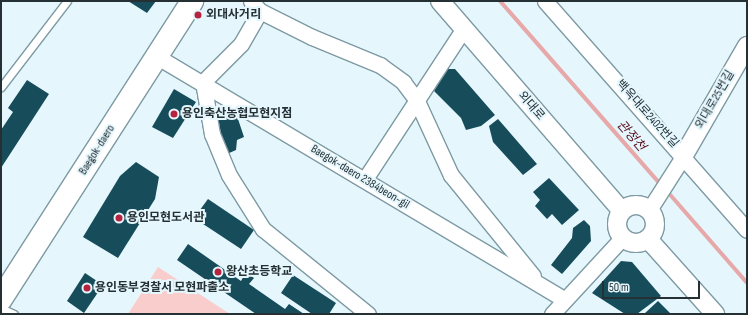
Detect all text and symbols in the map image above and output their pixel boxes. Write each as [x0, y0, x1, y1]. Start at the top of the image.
place label: 외대사거리 [206, 8, 261, 22]
marker: 외대사거리 [193, 10, 203, 20]
street label: 외대로25번길 [693, 68, 737, 132]
street label: 백옥대로2402번길 [613, 77, 681, 151]
street label: 외대로 [515, 89, 547, 123]
place label: 용인축산농협모현지점 [182, 107, 292, 121]
marker: 용인축산농협모현지점 [169, 109, 179, 119]
water label: 관정천 [613, 117, 649, 155]
street label: Baegok-daero [76, 122, 118, 178]
street label: Baegok-daero 2384beon-gil [308, 142, 412, 212]
place label: 용인모현도서관 [127, 211, 204, 225]
marker: 용인모현도서관 [114, 213, 124, 223]
place label: 왕산초등학교 [226, 265, 292, 279]
marker: 왕산초등학교 [213, 267, 223, 277]
scale bar [604, 273, 702, 299]
text: 50 m [609, 280, 629, 295]
place label: 용인동부경찰서 모현파출소 [95, 281, 229, 295]
marker: 용인동부경찰서 모현파출소 [82, 283, 92, 293]

